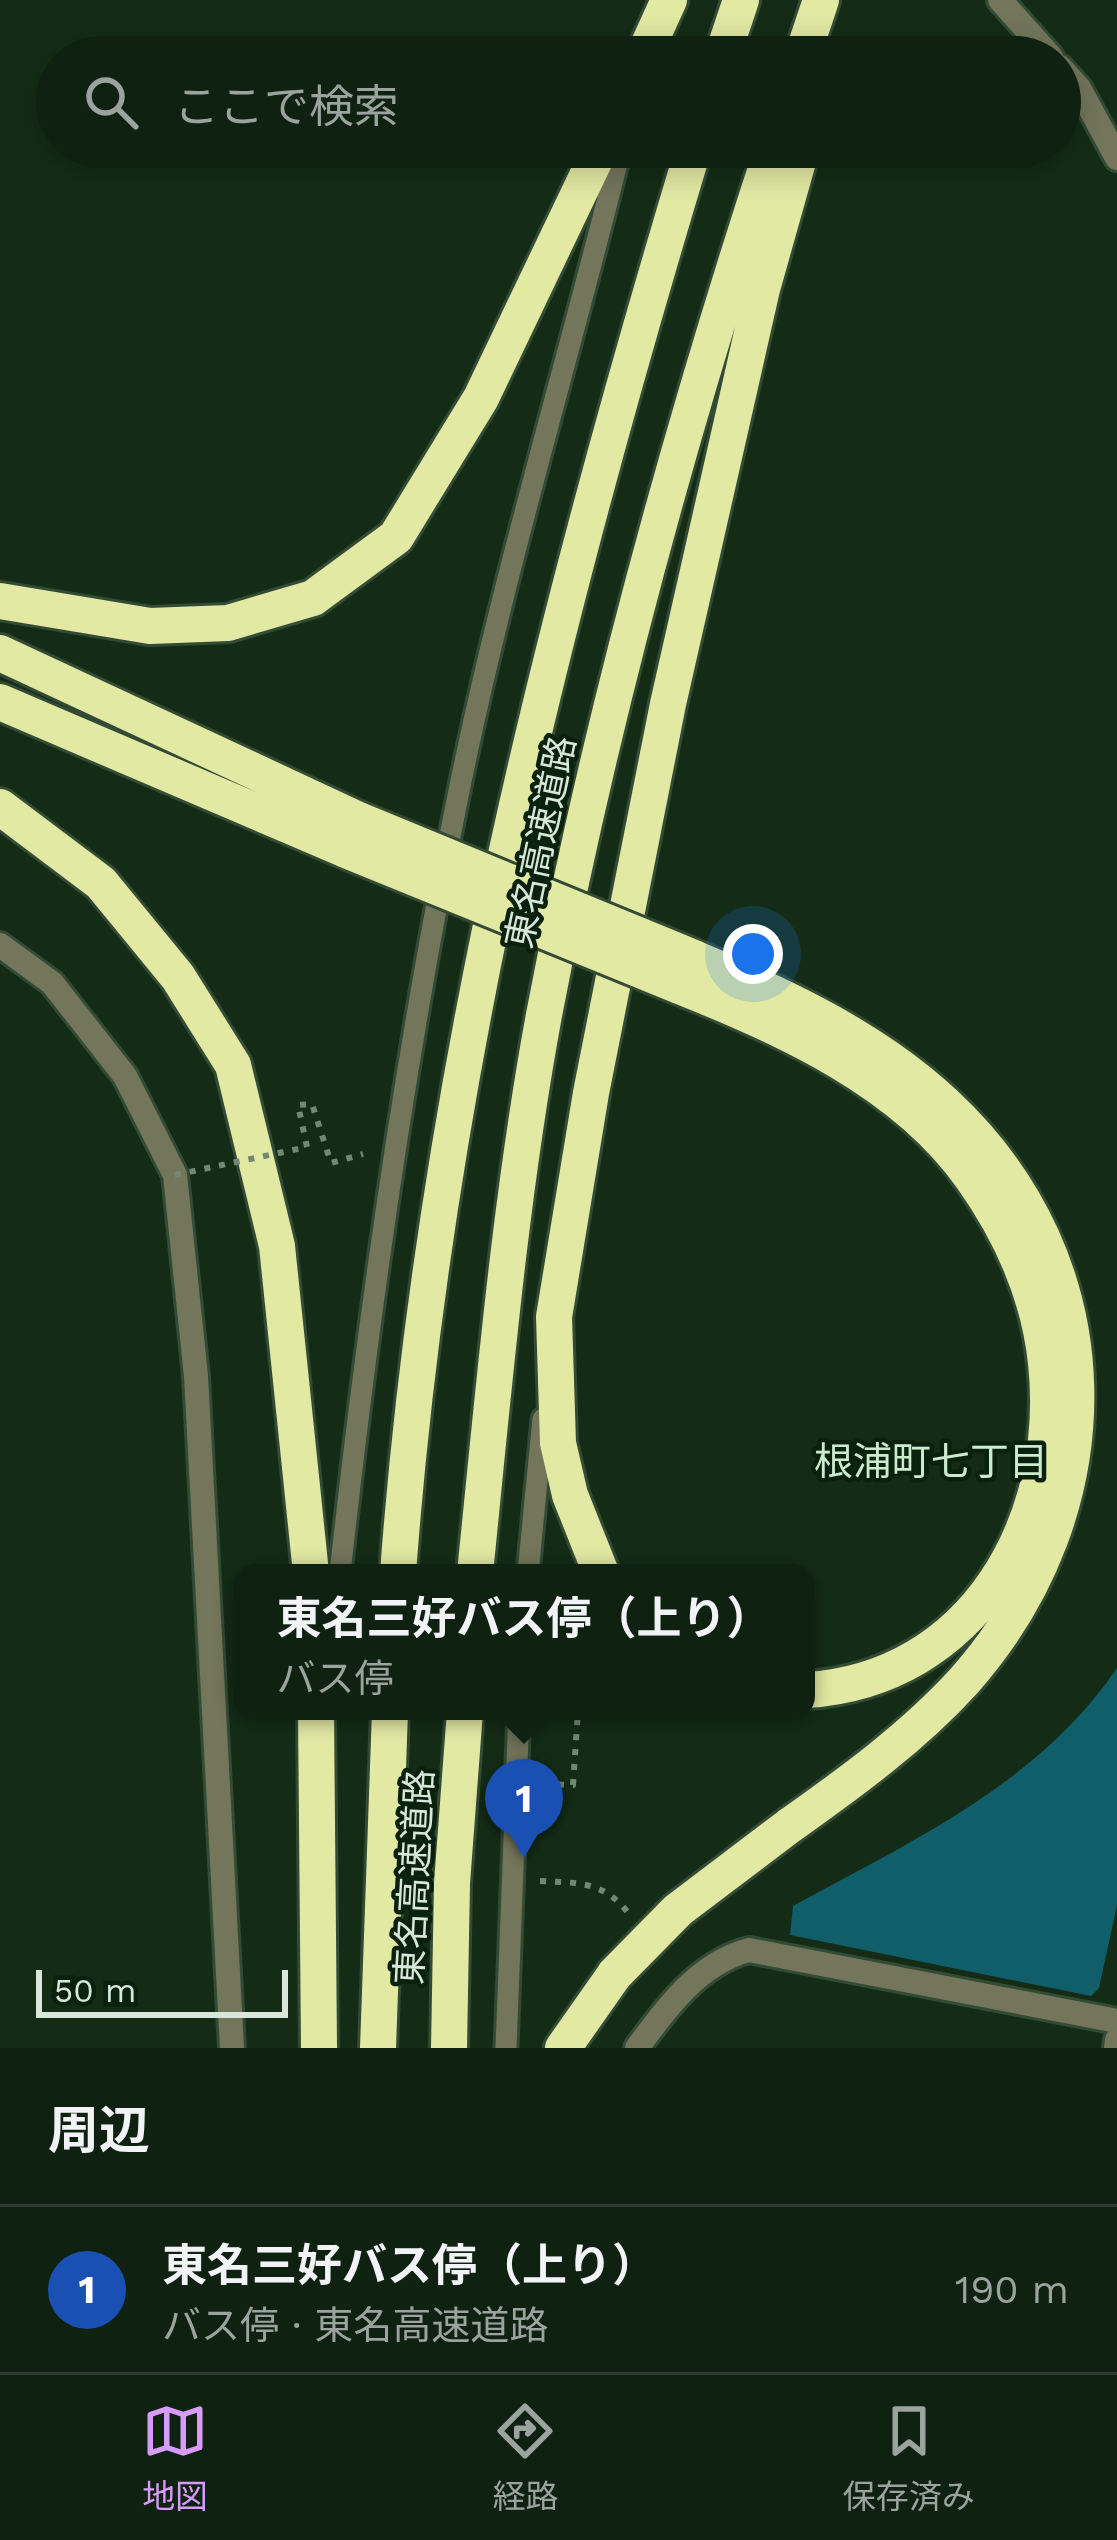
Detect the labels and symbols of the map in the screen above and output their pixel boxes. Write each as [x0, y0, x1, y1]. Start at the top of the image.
street label: 東名高速道路 [498, 732, 584, 952]
your location [723, 924, 783, 984]
district label: 根浦町七丁目 [814, 1439, 1048, 1484]
pin: 1 [485, 1759, 563, 1858]
street label: 東名高速道路 [388, 1768, 442, 1986]
scale bar [36, 1964, 288, 2017]

